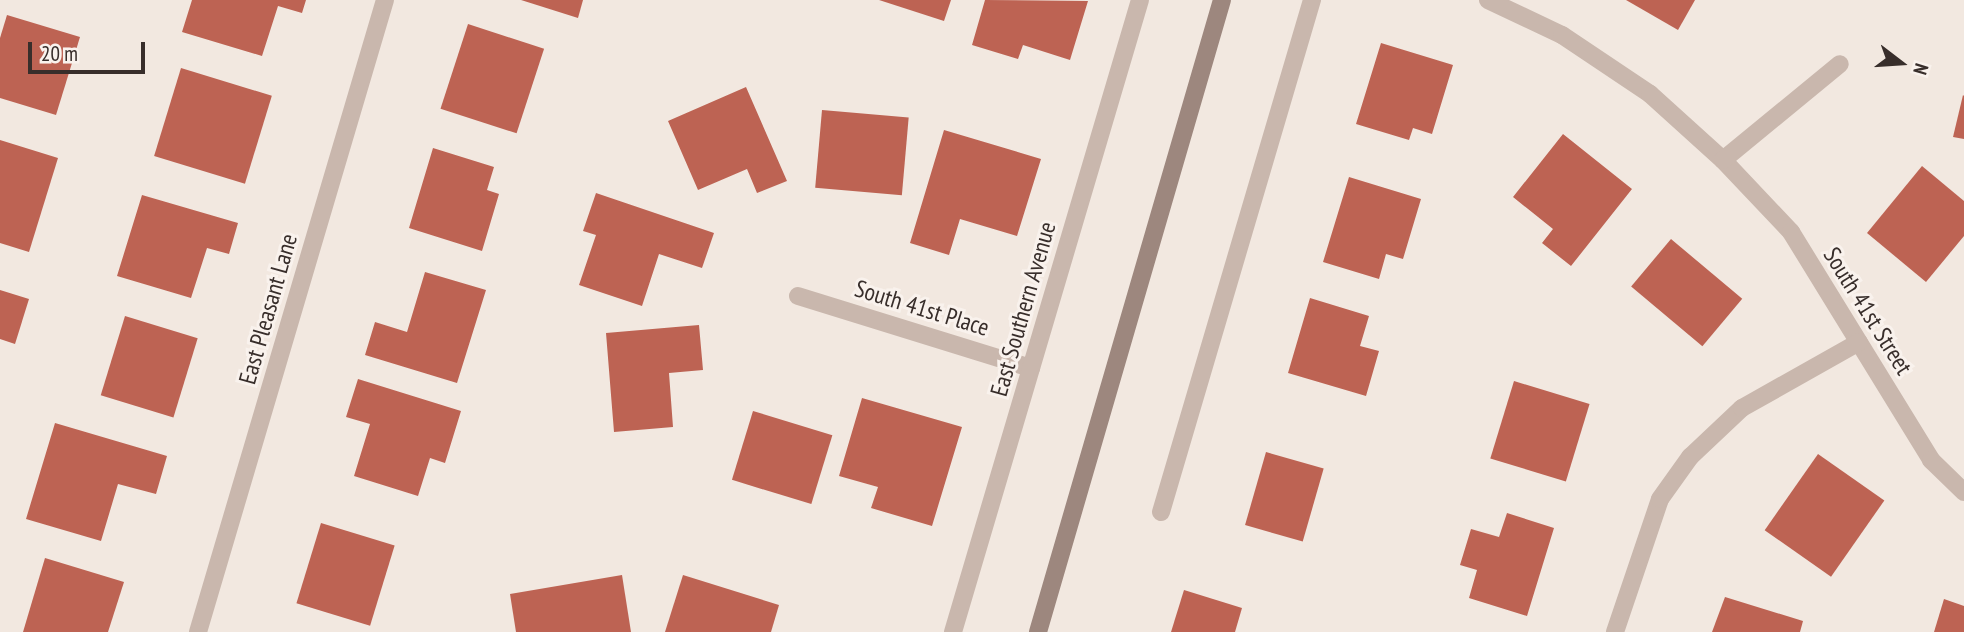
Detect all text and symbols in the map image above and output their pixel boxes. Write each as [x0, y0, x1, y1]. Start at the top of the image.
scale bar [32, 28, 149, 72]
north arrow [1866, 28, 1936, 98]
text: 20 m [41, 40, 78, 67]
text: N [1908, 61, 1934, 78]
street label: East Southern Avenue [984, 218, 1062, 400]
street label: East Pleasant Lane [233, 230, 303, 388]
street label: South 41st Street [1818, 242, 1918, 380]
street label: South 41st Place [851, 274, 993, 342]

